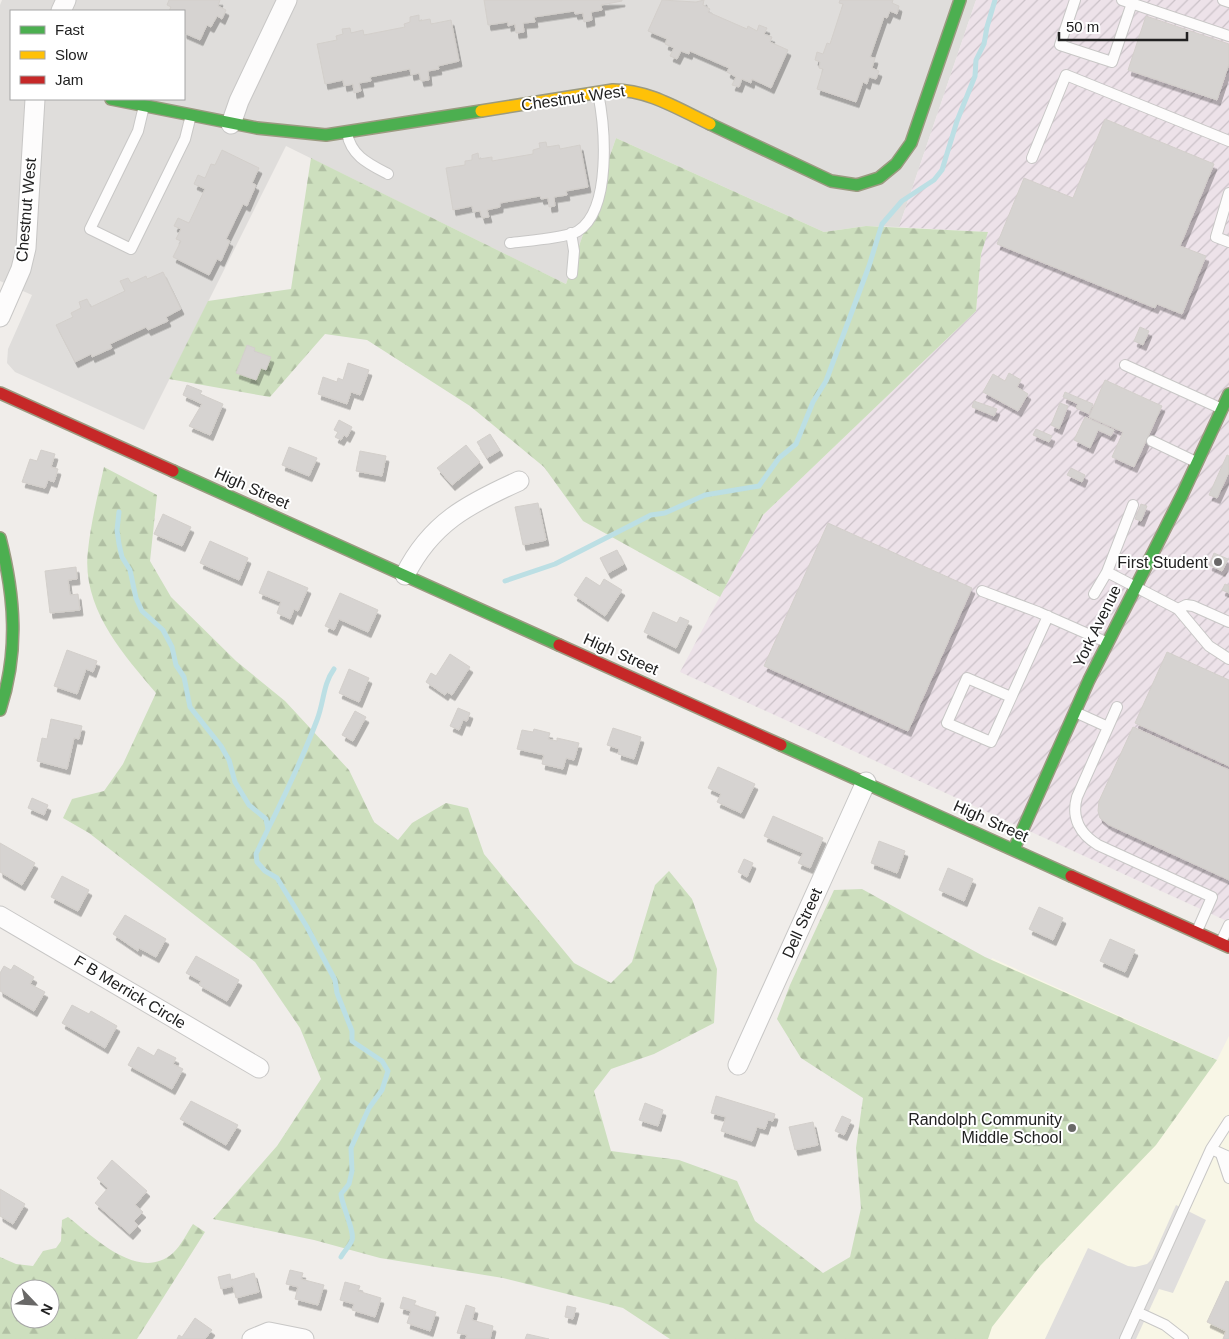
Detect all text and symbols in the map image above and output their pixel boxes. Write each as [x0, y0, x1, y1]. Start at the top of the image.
legend [10, 10, 185, 100]
scale bar [1059, 10, 1186, 42]
text: 50 m [1066, 18, 1099, 35]
text: Fast [55, 21, 85, 38]
text: Slow [55, 46, 88, 63]
text: Jam [55, 71, 83, 88]
street label: Chestnut West [520, 82, 627, 114]
street label: Chestnut West [13, 157, 39, 263]
street label: High Street [212, 464, 293, 512]
place label: First Student [1117, 554, 1209, 571]
marker: First Student [1212, 556, 1224, 568]
street label: York Avenue [1070, 582, 1124, 670]
street label: High Street [581, 630, 662, 678]
street label: High Street [951, 797, 1032, 845]
street label: Dell Street [779, 885, 825, 961]
street label: F B Merrick Circle [71, 952, 189, 1032]
place label: Randolph Community Middle School [908, 1111, 1062, 1146]
marker: Randolph Community Middle School [1066, 1122, 1078, 1134]
north arrow [10, 1279, 60, 1329]
text: N [37, 1302, 56, 1317]

